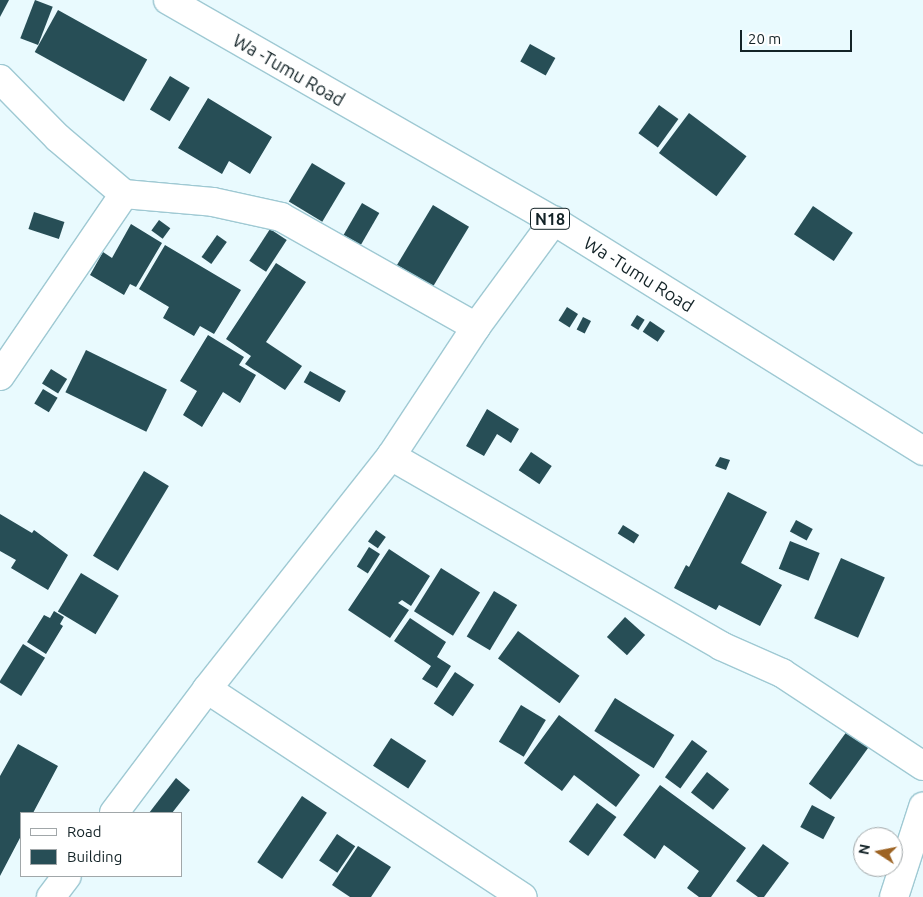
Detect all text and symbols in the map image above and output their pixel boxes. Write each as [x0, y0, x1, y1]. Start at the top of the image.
scale bar [743, 20, 856, 52]
street label: Wa -Tumu Road [229, 29, 349, 111]
text: 20 m [748, 30, 781, 47]
road number: N18 [530, 205, 570, 232]
street label: Wa -Tumu Road [580, 232, 698, 316]
legend [20, 812, 182, 877]
text: Road [67, 823, 102, 840]
north arrow [853, 827, 903, 877]
text: N [855, 843, 873, 856]
text: Building [67, 848, 122, 865]

